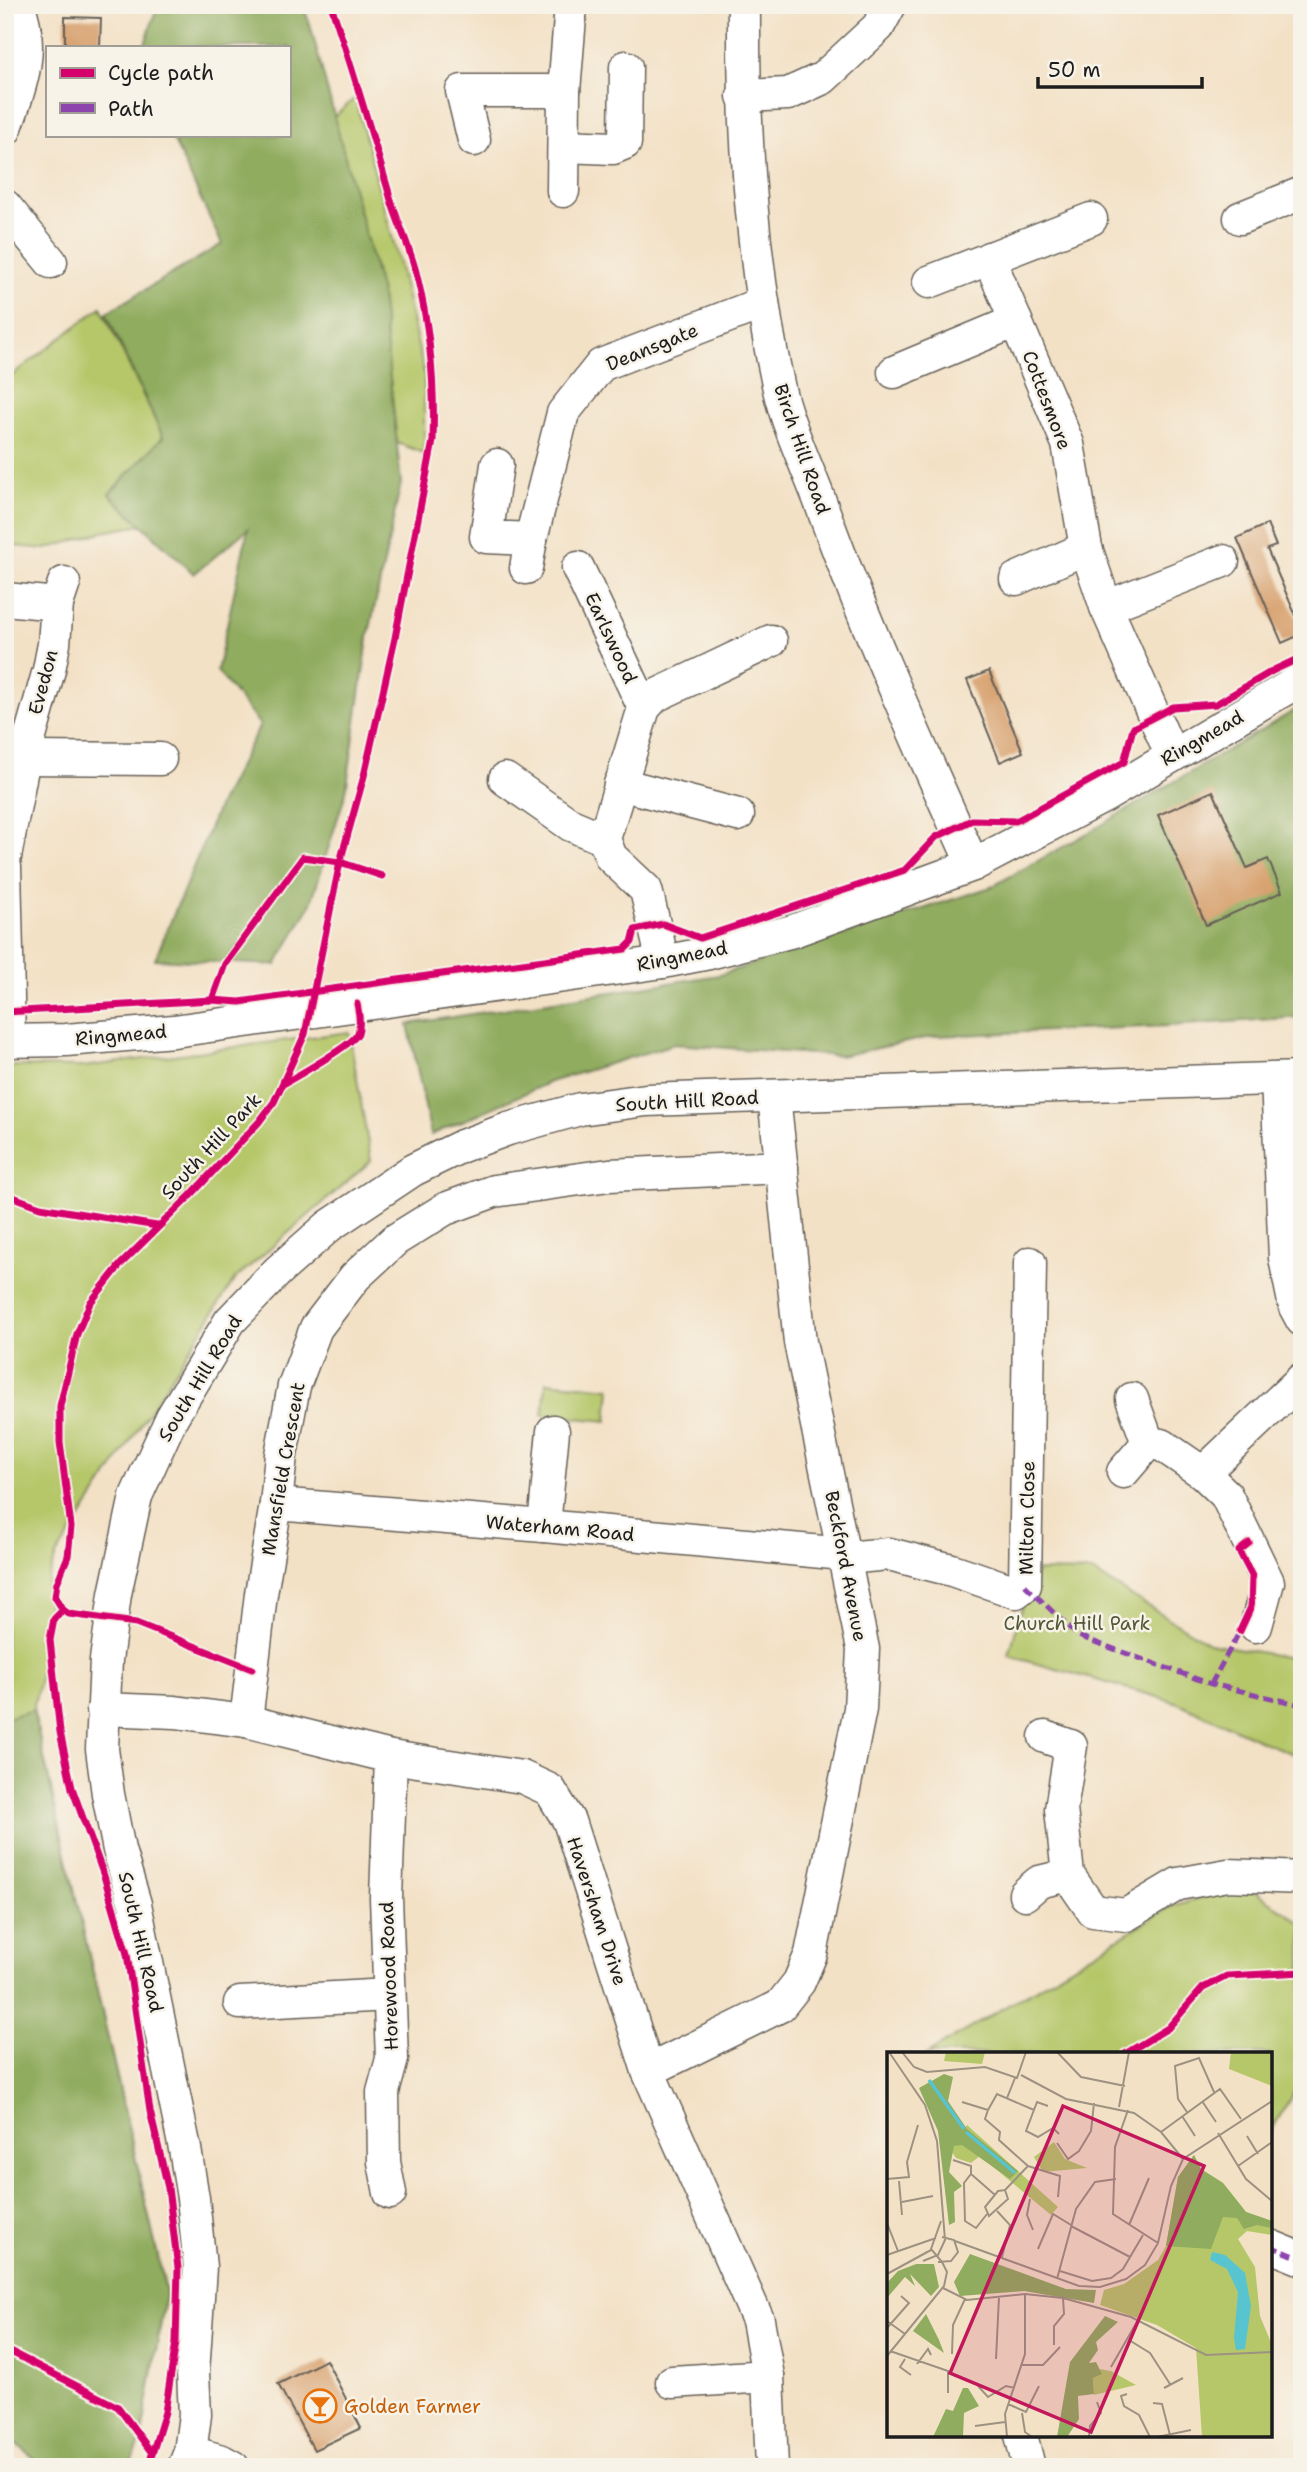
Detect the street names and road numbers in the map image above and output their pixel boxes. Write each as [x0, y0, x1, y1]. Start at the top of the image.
street label: Deansgate [602, 317, 702, 377]
street label: Cottesmore [1017, 347, 1077, 453]
street label: Birch Hill Road [768, 380, 836, 518]
street label: Earlswood [579, 588, 643, 688]
street label: Evedon [22, 647, 64, 717]
street label: Ringmead [1156, 704, 1248, 772]
street label: Ringmead [635, 935, 729, 977]
street label: Ringmead [74, 1019, 168, 1051]
street label: South Hill Road [615, 1085, 759, 1117]
street label: South Hill Park [155, 1087, 267, 1204]
street label: South Hill Road [152, 1310, 248, 1446]
street label: Mansfield Crescent [255, 1380, 311, 1558]
street label: Milton Close [1014, 1461, 1040, 1575]
street label: Beckford Avenue [819, 1489, 873, 1643]
street label: Waterham Road [484, 1509, 636, 1547]
street label: Haversham Drive [561, 1833, 633, 1989]
street label: South Hill Road [113, 1869, 169, 2015]
street label: Horewood Road [374, 1901, 404, 2051]

